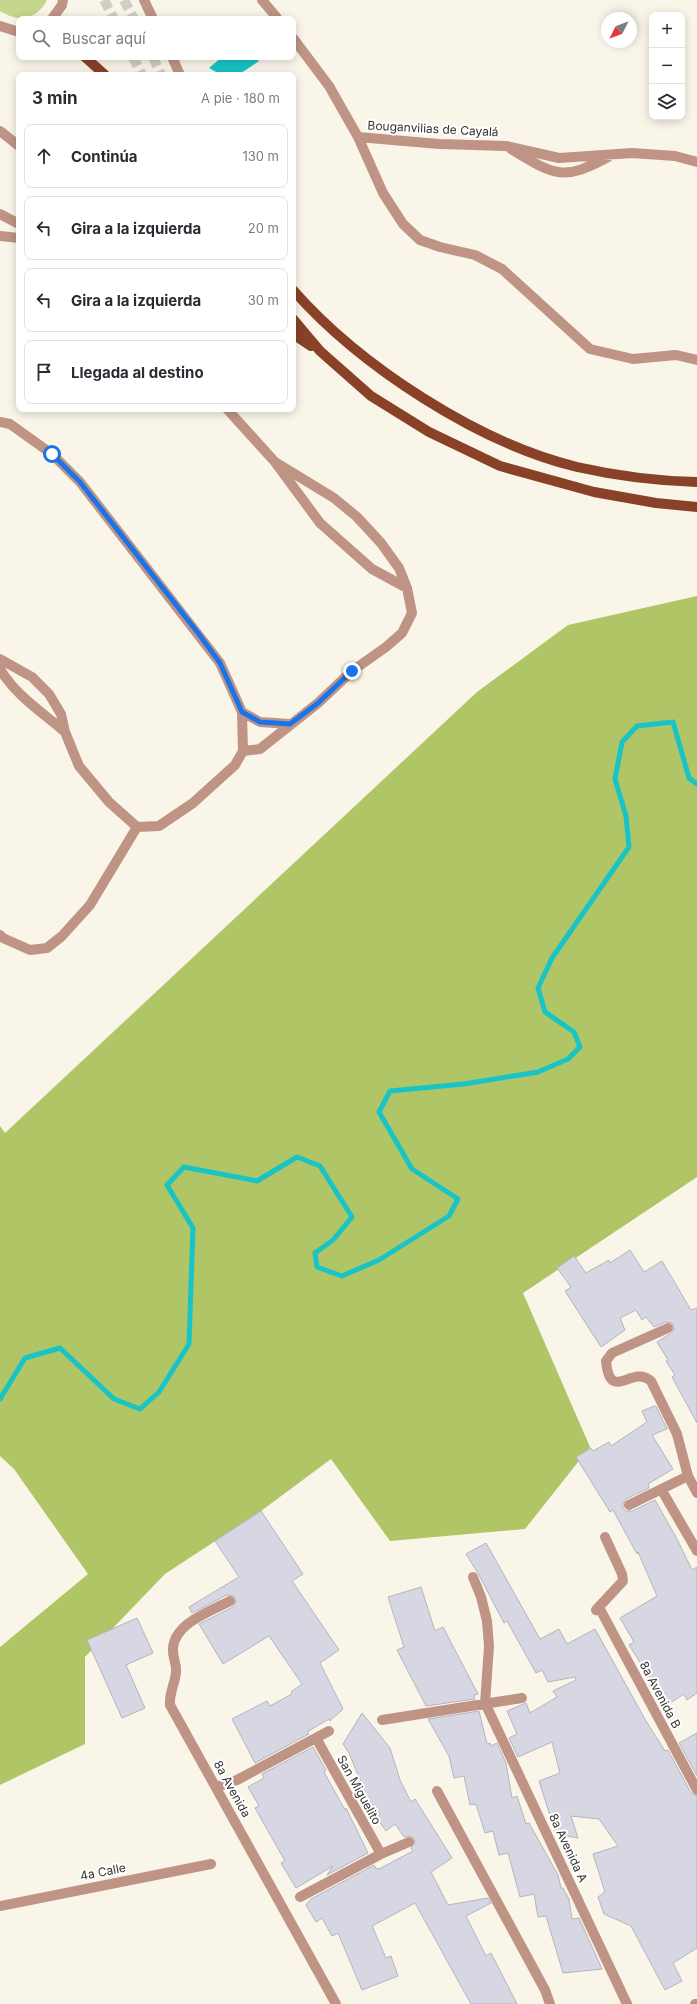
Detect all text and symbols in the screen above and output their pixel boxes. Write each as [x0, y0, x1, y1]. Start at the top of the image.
north arrow [601, 12, 637, 48]
map controls [649, 12, 685, 120]
button: + [649, 12, 685, 48]
search box [16, 16, 296, 60]
icon: search [30, 27, 52, 49]
text: Buscar aquí [62, 29, 146, 48]
button: − [649, 48, 685, 84]
button: layers [649, 84, 685, 120]
text: 3 min [32, 88, 78, 108]
text: A pie · 180 m [201, 90, 280, 106]
street label: Bouganvilias de Cayalá [367, 118, 499, 139]
icon: ahead [33, 145, 55, 167]
text: Continúa [71, 147, 138, 166]
text: 130 m [242, 148, 279, 164]
icon: left [33, 217, 55, 239]
text: Gira a la izquierda [71, 219, 201, 238]
text: 20 m [248, 220, 279, 236]
icon: left [33, 289, 55, 311]
text: Gira a la izquierda [71, 291, 201, 310]
text: 30 m [248, 292, 279, 308]
icon: arrive [33, 361, 55, 383]
text: Llegada al destino [71, 363, 204, 382]
route start [43, 445, 61, 463]
route end [343, 662, 361, 680]
street label: 8a Avenida B [636, 1659, 684, 1731]
street label: San Miguelito [334, 1752, 385, 1827]
street label: 8a Avenida [211, 1758, 254, 1820]
street label: 8a Avenida A [546, 1811, 591, 1885]
street label: 4a Calle [79, 1860, 127, 1883]

